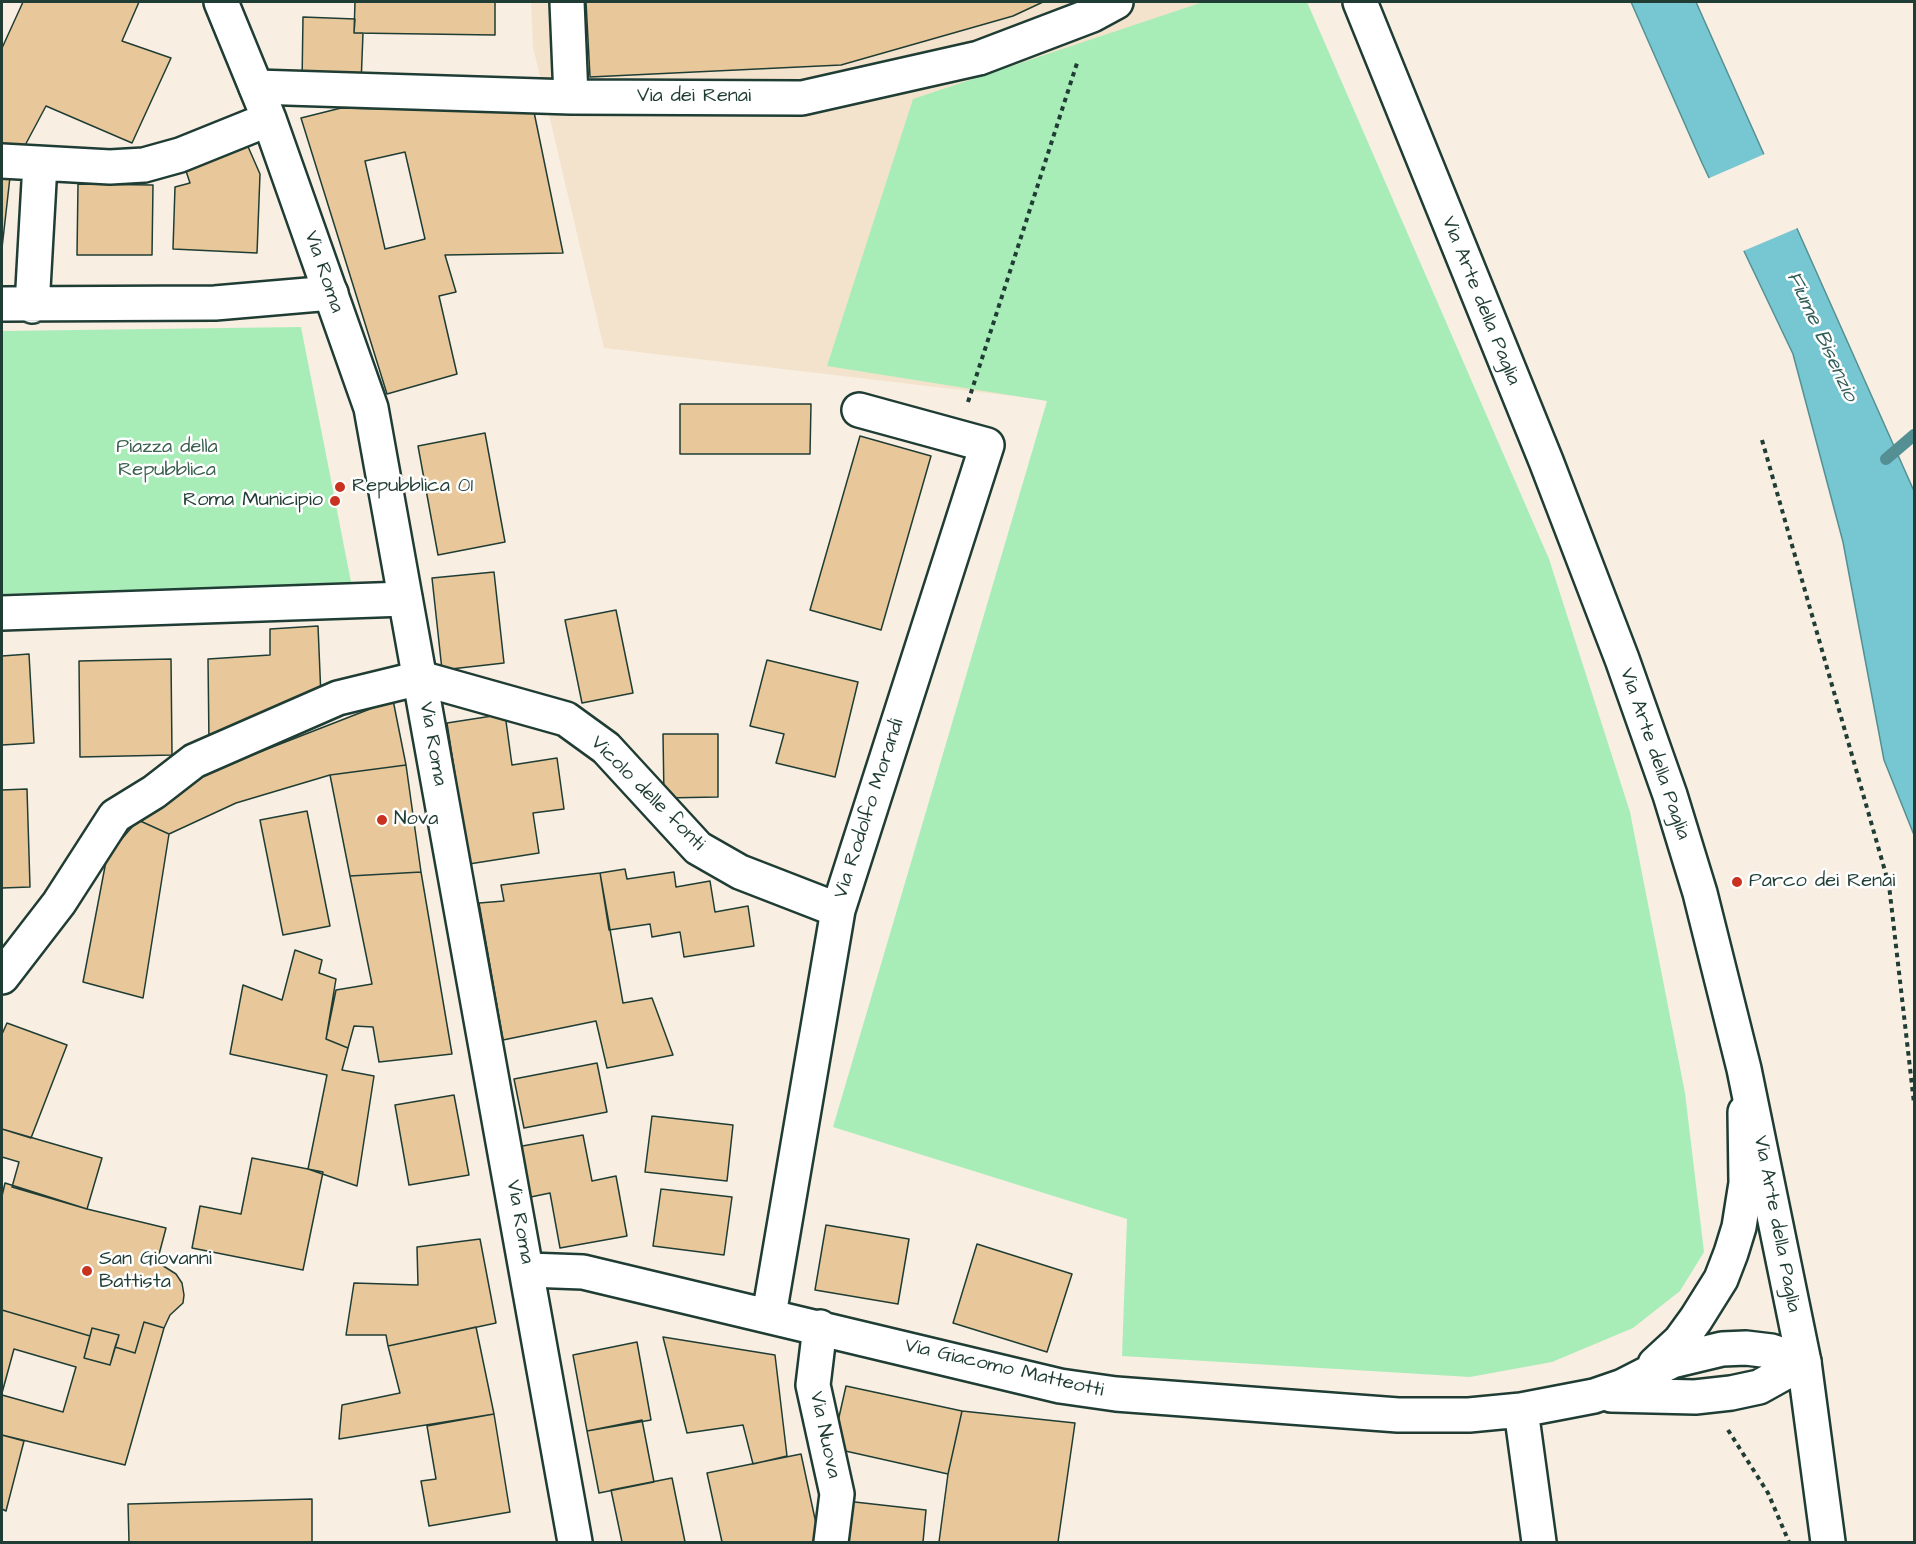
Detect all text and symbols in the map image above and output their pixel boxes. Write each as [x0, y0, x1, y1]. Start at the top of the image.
street label: Via dei Renai [637, 85, 751, 109]
street label: Via Arte della Paglia [1435, 213, 1525, 389]
street label: Via Roma [298, 228, 348, 316]
water label: Fiume Bisenzio [1780, 268, 1862, 406]
park label: Piazza della Repubblica [116, 436, 218, 483]
place label: Repubblica 01 [352, 475, 473, 499]
marker: Repubblica 01 [333, 480, 347, 494]
place label: Roma Municipio [183, 489, 323, 513]
marker: Roma Municipio [328, 494, 342, 508]
street label: Via Arte della Paglia [1613, 665, 1695, 843]
street label: Via Roma [413, 700, 451, 788]
street label: Via Rodolfo Morandi [830, 716, 910, 902]
street label: Vicolo delle fonti [585, 732, 709, 856]
place label: Nova [394, 808, 438, 832]
marker: Nova [375, 813, 389, 827]
place label: Parco dei Renai [1749, 870, 1895, 894]
marker: Parco dei Renai [1730, 875, 1744, 889]
street label: Via Arte della Paglia [1747, 1134, 1805, 1314]
street label: Via Roma [500, 1178, 538, 1266]
place label: San Giovanni Battista [99, 1248, 212, 1295]
marker: San Giovanni Battista [80, 1264, 94, 1278]
street label: Via Giacomo Matteotti [902, 1334, 1106, 1404]
street label: Via Nuova [803, 1389, 845, 1481]

